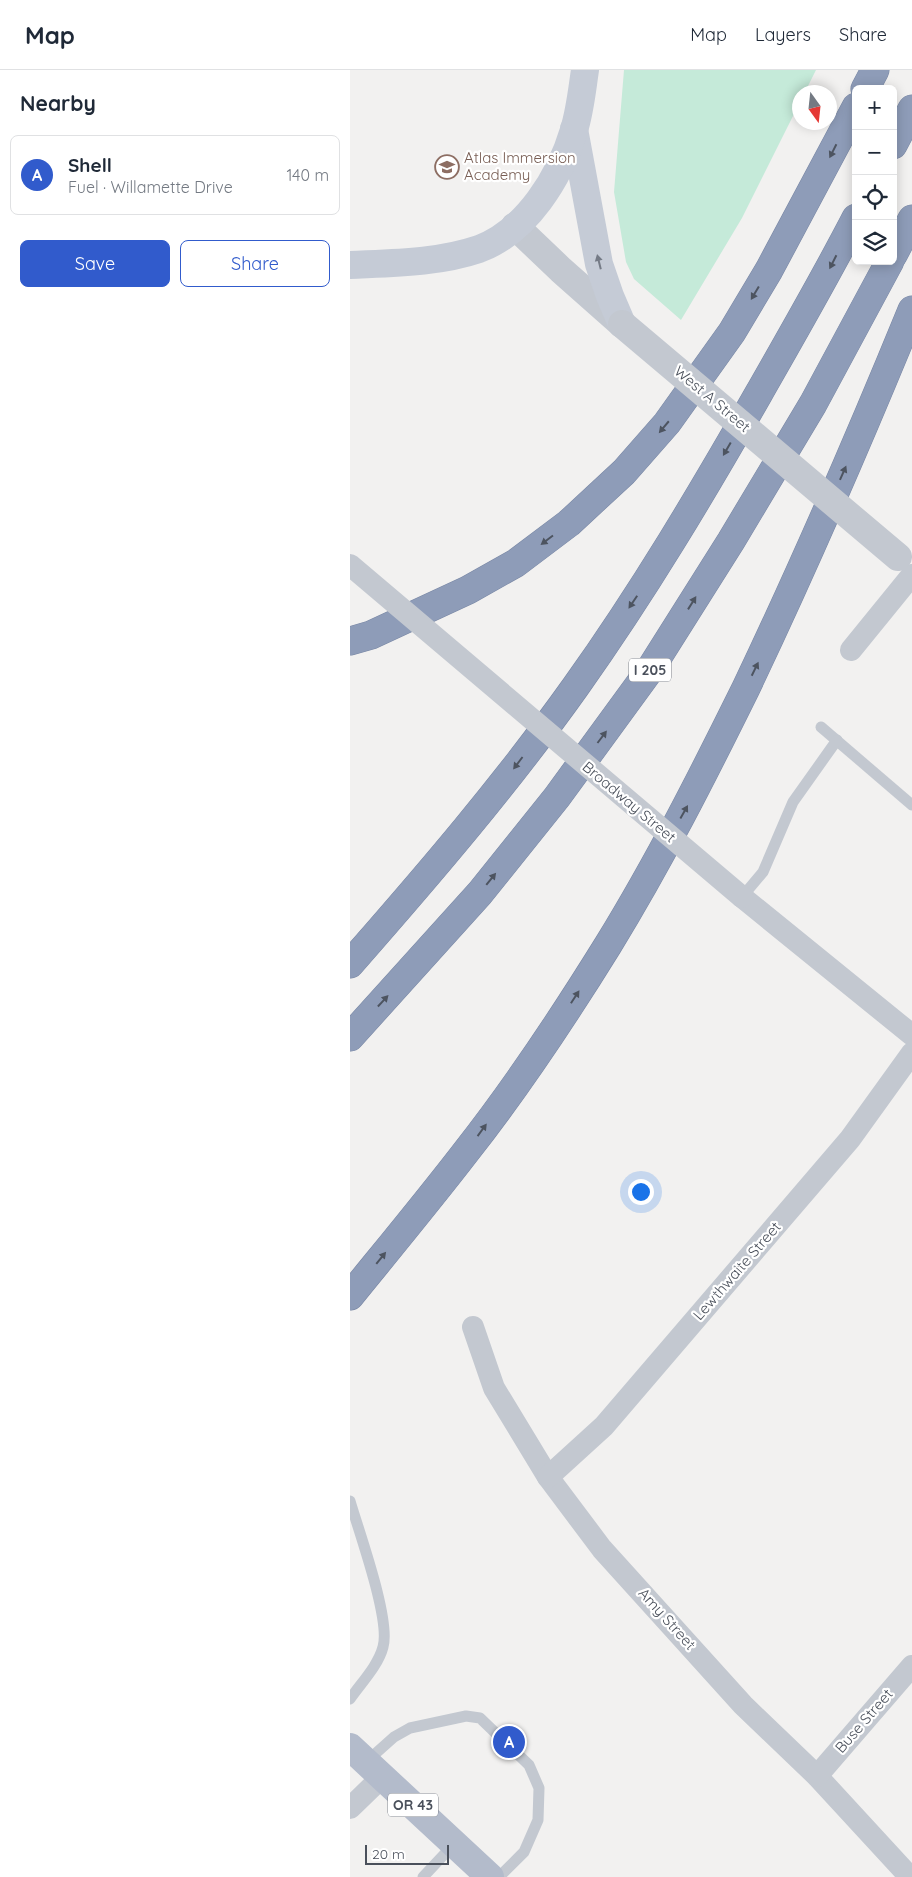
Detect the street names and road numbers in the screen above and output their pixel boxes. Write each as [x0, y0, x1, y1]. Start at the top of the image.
street label: West A Street [670, 361, 754, 436]
road number: I 205 [629, 658, 671, 682]
street label: Broadway Street [579, 757, 680, 846]
street label: Lewthwaite Street [689, 1218, 785, 1324]
street label: Amy Street [635, 1584, 700, 1654]
street label: Buse Street [831, 1685, 897, 1757]
road number: OR 43 [388, 1794, 438, 1816]

